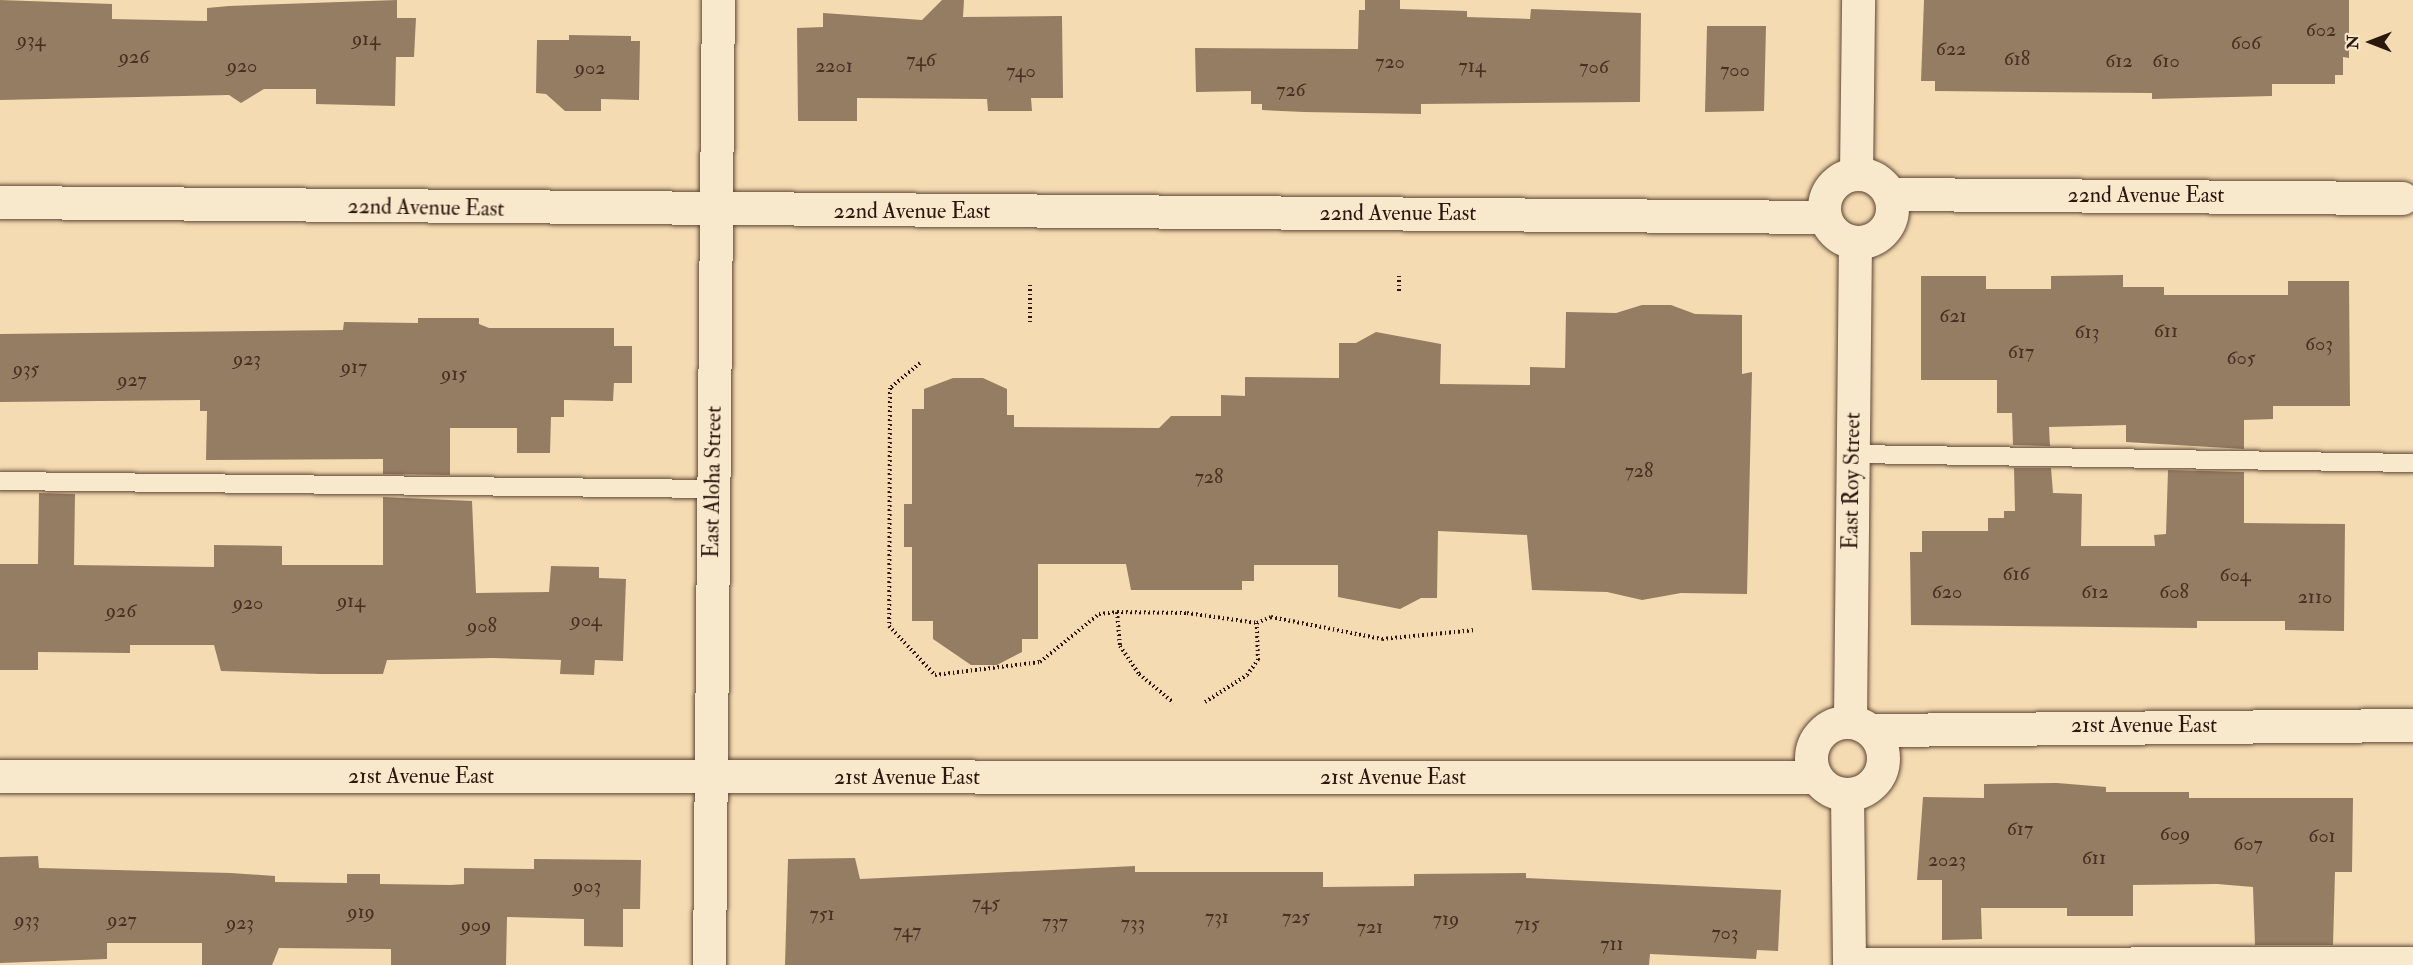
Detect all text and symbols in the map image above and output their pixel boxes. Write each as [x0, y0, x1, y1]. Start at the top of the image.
north arrow [2341, 12, 2401, 72]
house number: 602 [2306, 17, 2336, 41]
house number: 914 [352, 26, 380, 50]
house number: 934 [17, 27, 45, 51]
house number: 606 [2231, 30, 2261, 54]
text: N [2343, 35, 2363, 49]
house number: 622 [1936, 36, 1966, 60]
house number: 926 [119, 44, 149, 68]
house number: 618 [2004, 46, 2030, 70]
house number: 746 [906, 47, 936, 71]
house number: 612 [2105, 48, 2133, 72]
house number: 610 [2152, 48, 2180, 72]
house number: 720 [1375, 49, 1405, 73]
house number: 920 [227, 53, 257, 77]
house number: 2201 [815, 53, 853, 77]
house number: 714 [1458, 53, 1486, 77]
house number: 706 [1579, 54, 1609, 78]
house number: 902 [575, 55, 605, 79]
house number: 700 [1720, 57, 1750, 81]
house number: 740 [1006, 58, 1036, 82]
house number: 726 [1276, 77, 1306, 101]
street label: 22nd Avenue East [2068, 183, 2224, 209]
street label: 22nd Avenue East [347, 193, 505, 223]
street label: 22nd Avenue East [834, 199, 990, 225]
street label: 22nd Avenue East [1320, 201, 1476, 227]
house number: 621 [1939, 303, 1967, 327]
house number: 611 [2154, 318, 2178, 342]
house number: 613 [2075, 319, 2099, 343]
house number: 603 [2305, 331, 2333, 355]
house number: 617 [2008, 339, 2034, 363]
house number: 605 [2226, 345, 2256, 369]
house number: 923 [233, 346, 261, 370]
house number: 917 [341, 354, 367, 378]
house number: 935 [13, 356, 39, 380]
house number: 915 [441, 361, 467, 385]
house number: 927 [117, 367, 147, 391]
street label: East Aloha Street [698, 406, 728, 558]
street label: East Roy Street [1838, 412, 1866, 550]
house number: 728 [1625, 458, 1653, 482]
house number: 728 [1195, 464, 1223, 488]
house number: 616 [2002, 561, 2030, 585]
house number: 604 [2219, 562, 2251, 586]
house number: 620 [1932, 579, 1962, 603]
house number: 612 [2081, 579, 2109, 603]
house number: 608 [2159, 579, 2189, 603]
house number: 2110 [2298, 584, 2332, 608]
house number: 914 [337, 588, 365, 612]
house number: 920 [233, 590, 263, 614]
house number: 926 [106, 598, 136, 622]
house number: 904 [570, 607, 602, 631]
house number: 908 [467, 613, 497, 637]
street label: 21st Avenue East [2071, 713, 2217, 739]
street label: 21st Avenue East [348, 764, 494, 790]
street label: 21st Avenue East [834, 765, 980, 791]
street label: 21st Avenue East [1320, 765, 1466, 791]
house number: 617 [2007, 816, 2033, 840]
house number: 609 [2160, 821, 2190, 845]
house number: 601 [2308, 823, 2336, 847]
house number: 607 [2233, 831, 2263, 855]
house number: 611 [2082, 845, 2106, 869]
house number: 2023 [1928, 847, 1966, 871]
house number: 903 [573, 873, 601, 897]
house number: 745 [972, 890, 1000, 914]
house number: 919 [347, 899, 375, 923]
house number: 751 [809, 901, 835, 925]
house number: 731 [1205, 904, 1229, 928]
house number: 725 [1282, 904, 1310, 928]
house number: 719 [1433, 906, 1459, 930]
house number: 933 [14, 907, 40, 931]
house number: 927 [107, 907, 137, 931]
house number: 737 [1042, 909, 1068, 933]
house number: 923 [226, 910, 254, 934]
house number: 733 [1121, 910, 1145, 934]
house number: 715 [1514, 911, 1540, 935]
house number: 909 [461, 912, 491, 936]
house number: 721 [1357, 914, 1383, 938]
house number: 747 [893, 918, 921, 942]
house number: 703 [1711, 920, 1739, 944]
house number: 711 [1600, 931, 1624, 955]

